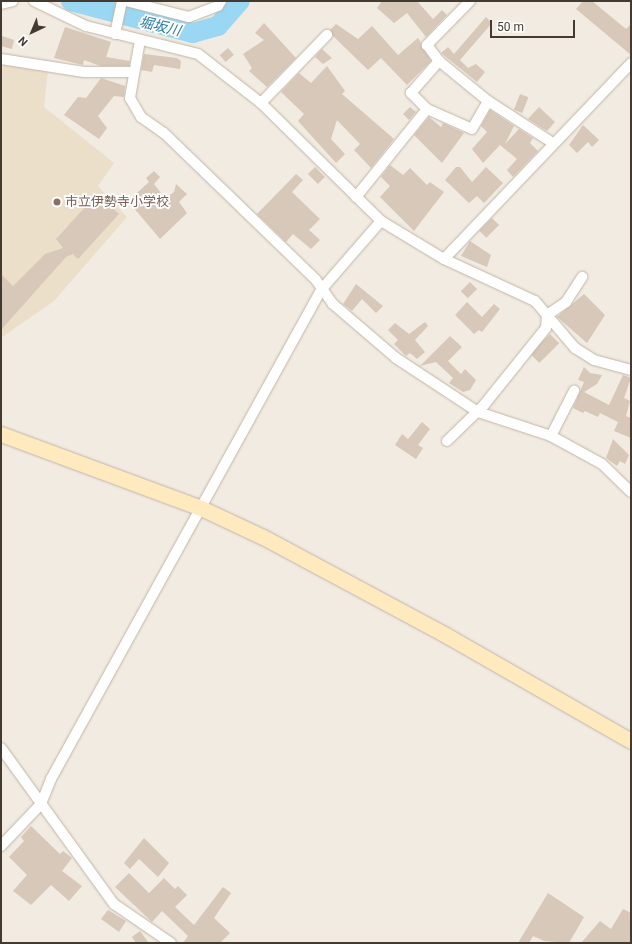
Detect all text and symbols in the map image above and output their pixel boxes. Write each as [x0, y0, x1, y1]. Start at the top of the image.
north arrow [12, 12, 52, 52]
scale bar [492, 12, 577, 38]
water label: 堀坂川 [138, 13, 182, 39]
text: 50 m [497, 20, 524, 34]
text: N [16, 34, 31, 48]
place label: 市立伊勢寺小学校 [65, 194, 169, 210]
marker: 市立伊勢寺小学校 [52, 197, 62, 207]

